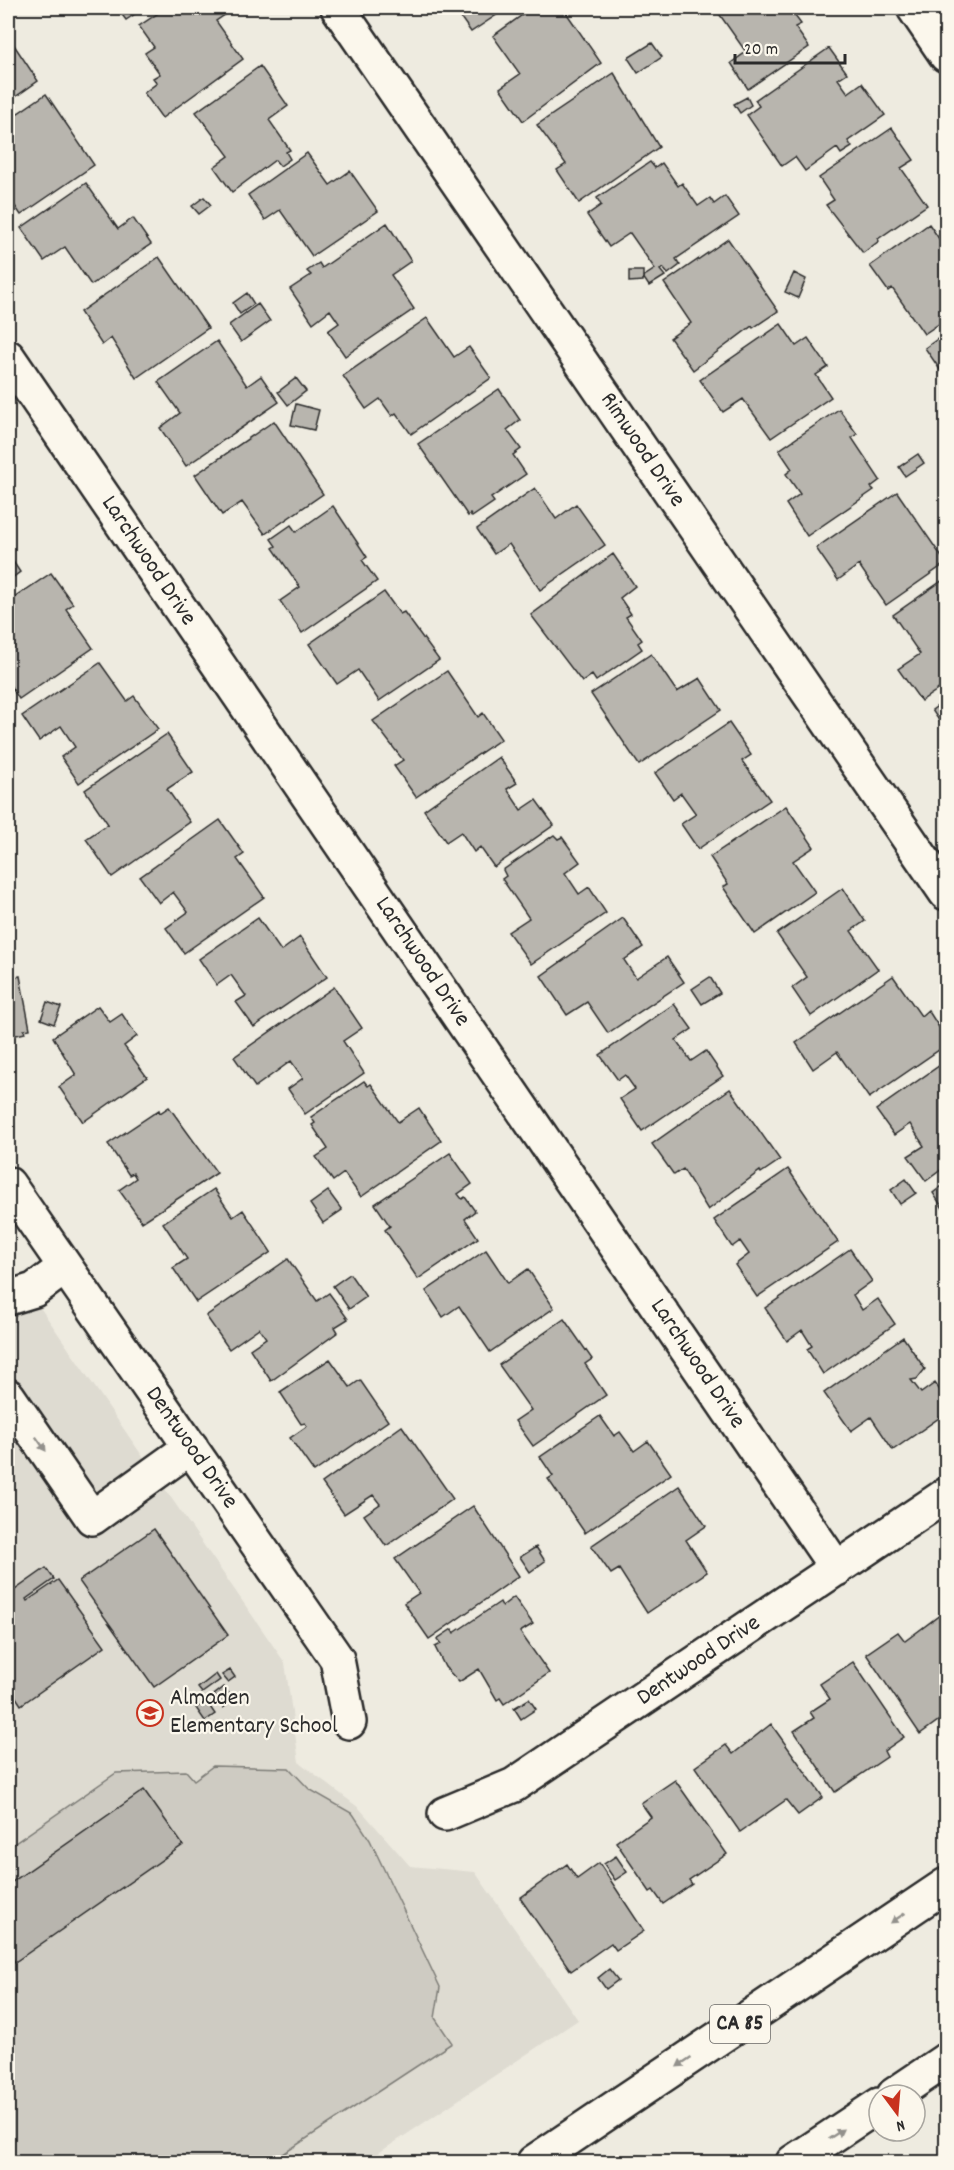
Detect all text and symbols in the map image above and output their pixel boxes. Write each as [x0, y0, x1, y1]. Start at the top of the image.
scale bar [735, 27, 844, 65]
text: 20 m [744, 38, 778, 63]
street label: Rimwood Drive [591, 386, 693, 514]
street label: Larchwood Drive [92, 489, 204, 633]
street label: Larchwood Drive [366, 890, 478, 1034]
street label: Larchwood Drive [641, 1292, 753, 1436]
street label: Dentwood Drive [136, 1380, 246, 1516]
one-way arrow [35, 1436, 47, 1452]
street label: Dentwood Drive [630, 1607, 768, 1715]
place label: Almaden Elementary School [170, 1682, 338, 1744]
school or university icon: Almaden Elementary School [135, 1698, 165, 1728]
one-way arrow [890, 1912, 906, 1923]
road number: CA 85 [710, 2005, 770, 2043]
one-way arrow [676, 2056, 692, 2067]
north arrow [867, 2083, 927, 2143]
text: N [893, 2113, 907, 2137]
one-way arrow [828, 2129, 844, 2140]

